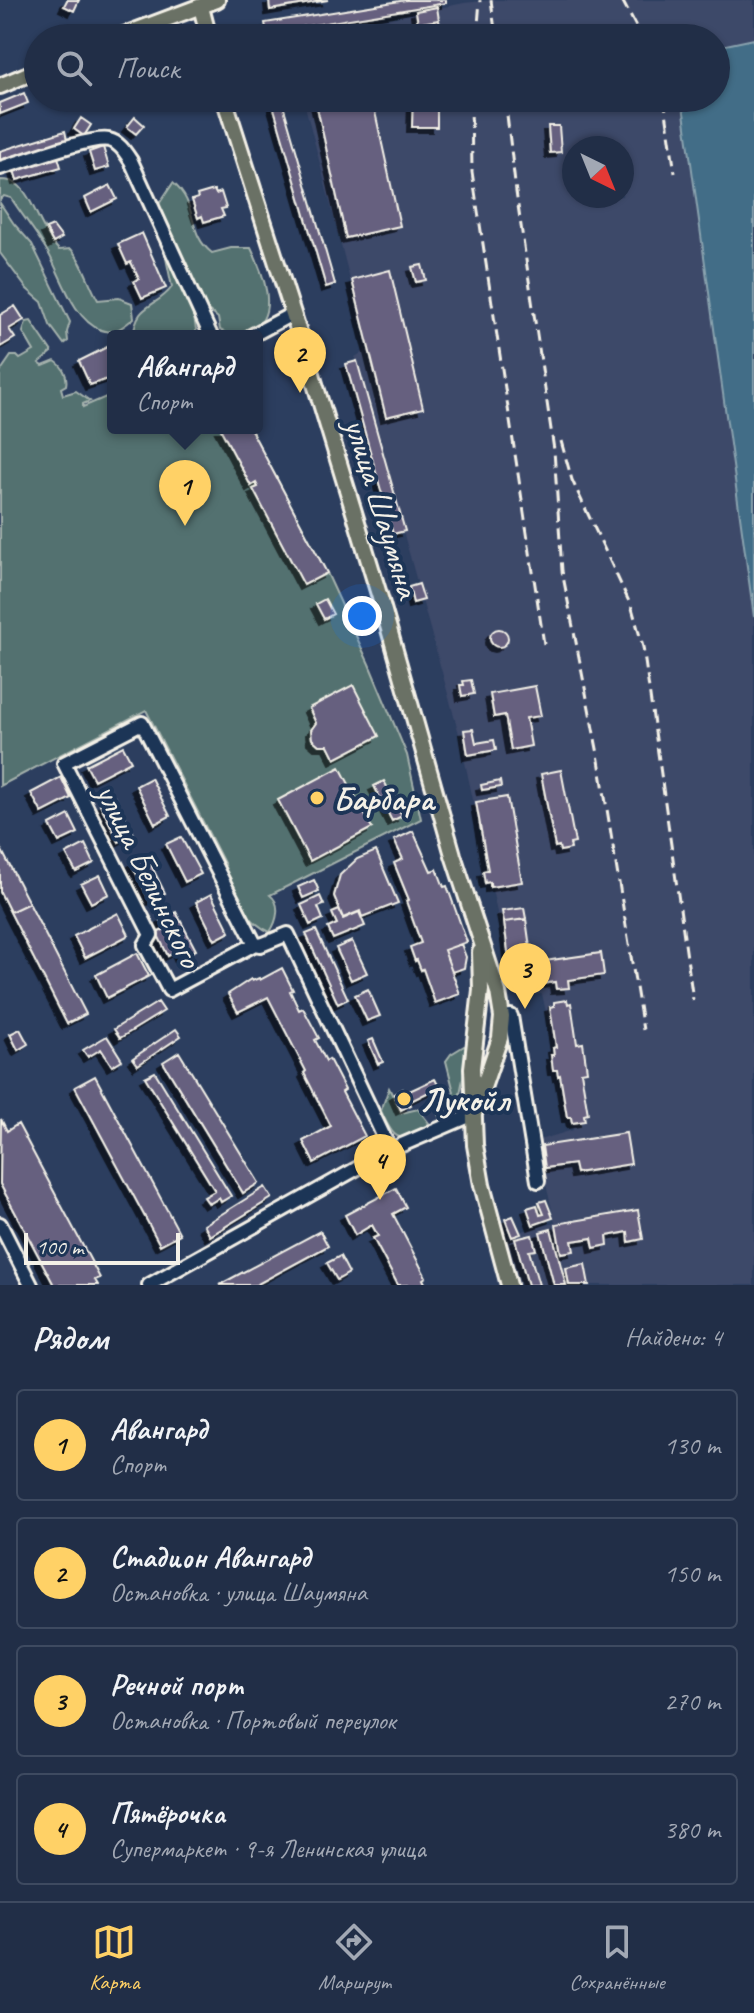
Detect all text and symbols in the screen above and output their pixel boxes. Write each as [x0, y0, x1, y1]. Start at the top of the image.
search box [24, 24, 730, 112]
icon: search [52, 46, 96, 90]
text: Поиск [116, 49, 179, 87]
north arrow [562, 136, 634, 208]
pin: 2 [274, 327, 326, 393]
popup [107, 330, 263, 434]
text: Авангард [137, 347, 234, 385]
text: Спорт [137, 385, 193, 418]
street label: улица Шаумяна [334, 411, 431, 605]
pin: 1 [159, 460, 211, 526]
your location [342, 596, 382, 636]
street label: улица Белинского [86, 775, 213, 976]
place label: Барбара [333, 777, 437, 820]
marker: Барбара [308, 789, 326, 807]
pin: 3 [499, 943, 551, 1009]
place label: Лукойл [420, 1078, 512, 1121]
marker: Лукойл [395, 1090, 413, 1108]
pin: 4 [354, 1134, 406, 1200]
scale bar [24, 1229, 180, 1265]
text: 100 m [36, 1233, 83, 1261]
text: Рядом [32, 1316, 108, 1359]
text: Найдено: 4 [625, 1321, 722, 1354]
text: Авангард [110, 1410, 207, 1448]
text: 1 [54, 1429, 66, 1462]
text: 130 m [664, 1429, 720, 1462]
text: Спорт [110, 1448, 166, 1481]
text: Стадион Авангард [110, 1538, 311, 1576]
text: 2 [54, 1557, 66, 1590]
text: 150 m [664, 1557, 720, 1590]
text: Остановка · улица Шаумяна [110, 1576, 367, 1609]
text: Речной порт [110, 1666, 244, 1704]
text: 3 [54, 1685, 66, 1718]
text: 270 m [664, 1685, 720, 1718]
text: Остановка · Портовый переулок [110, 1704, 395, 1737]
text: Пятёрочка [110, 1794, 225, 1832]
text: 4 [54, 1813, 66, 1846]
text: 380 m [664, 1813, 720, 1846]
text: Супермаркет · 9-я Ленинская улица [110, 1832, 426, 1865]
tab: Карта [89, 1920, 140, 1996]
tab: Маршрут [318, 1920, 391, 1996]
tab: Сохранённые [569, 1920, 665, 1996]

